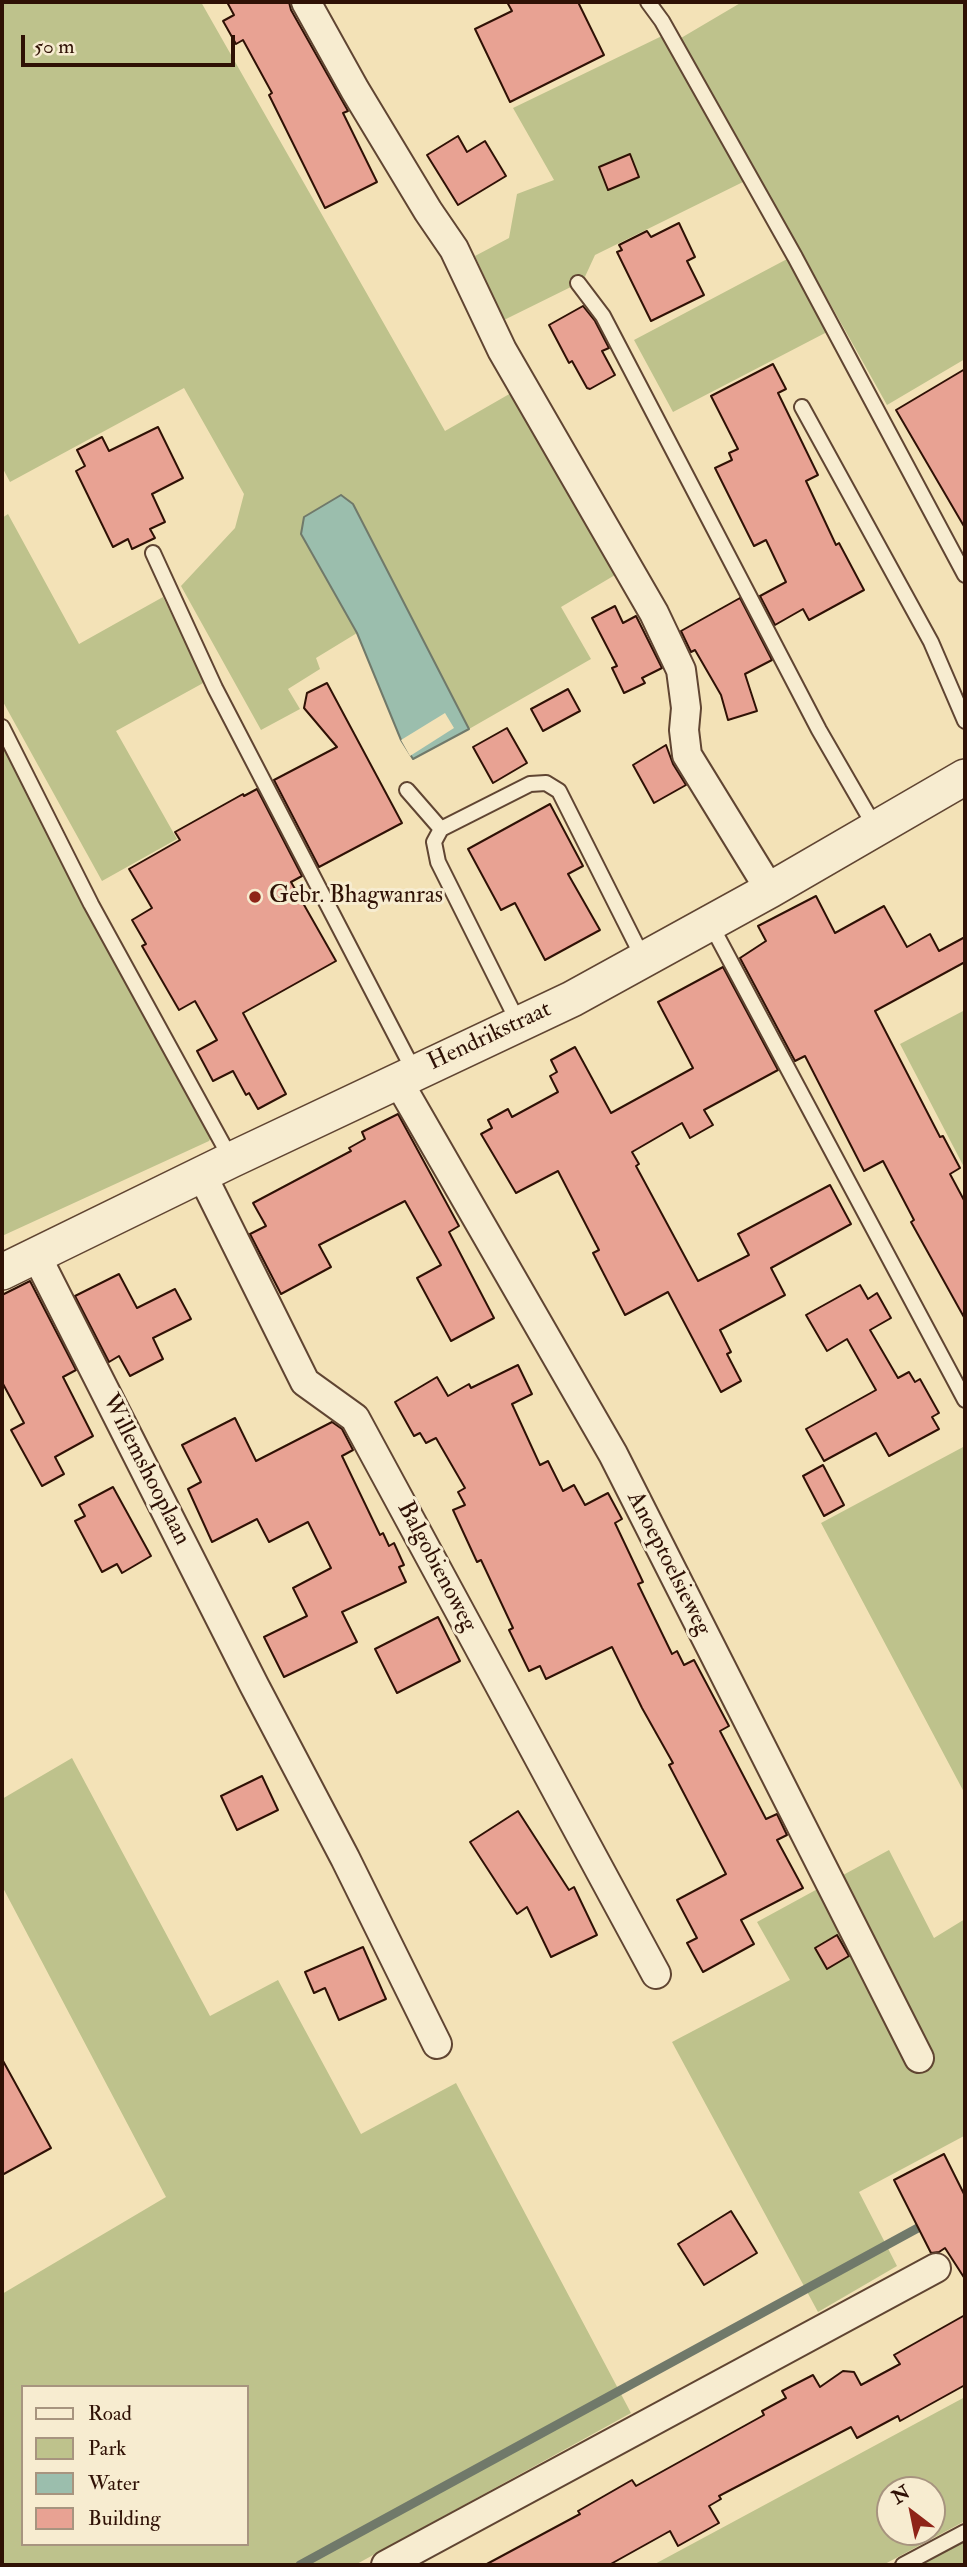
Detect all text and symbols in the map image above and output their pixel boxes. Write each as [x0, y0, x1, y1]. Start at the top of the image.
scale bar [24, 21, 238, 65]
text: 50 m [34, 33, 75, 60]
place label: Gebr. Bhagwanras [269, 883, 443, 911]
marker: Gebr. Bhagwanras [247, 889, 263, 905]
street label: Hendrikstraat [424, 996, 556, 1078]
street label: Willemshooplaan [95, 1390, 195, 1550]
street label: Anoeptoelsieweg [619, 1487, 717, 1641]
street label: Balgobienoweg [390, 1497, 482, 1637]
legend [21, 2385, 248, 2546]
text: Road [88, 2400, 132, 2427]
text: Park [88, 2435, 126, 2462]
text: Water [88, 2470, 140, 2497]
north arrow [876, 2476, 946, 2546]
text: N [887, 2480, 914, 2510]
text: Building [88, 2505, 161, 2532]

